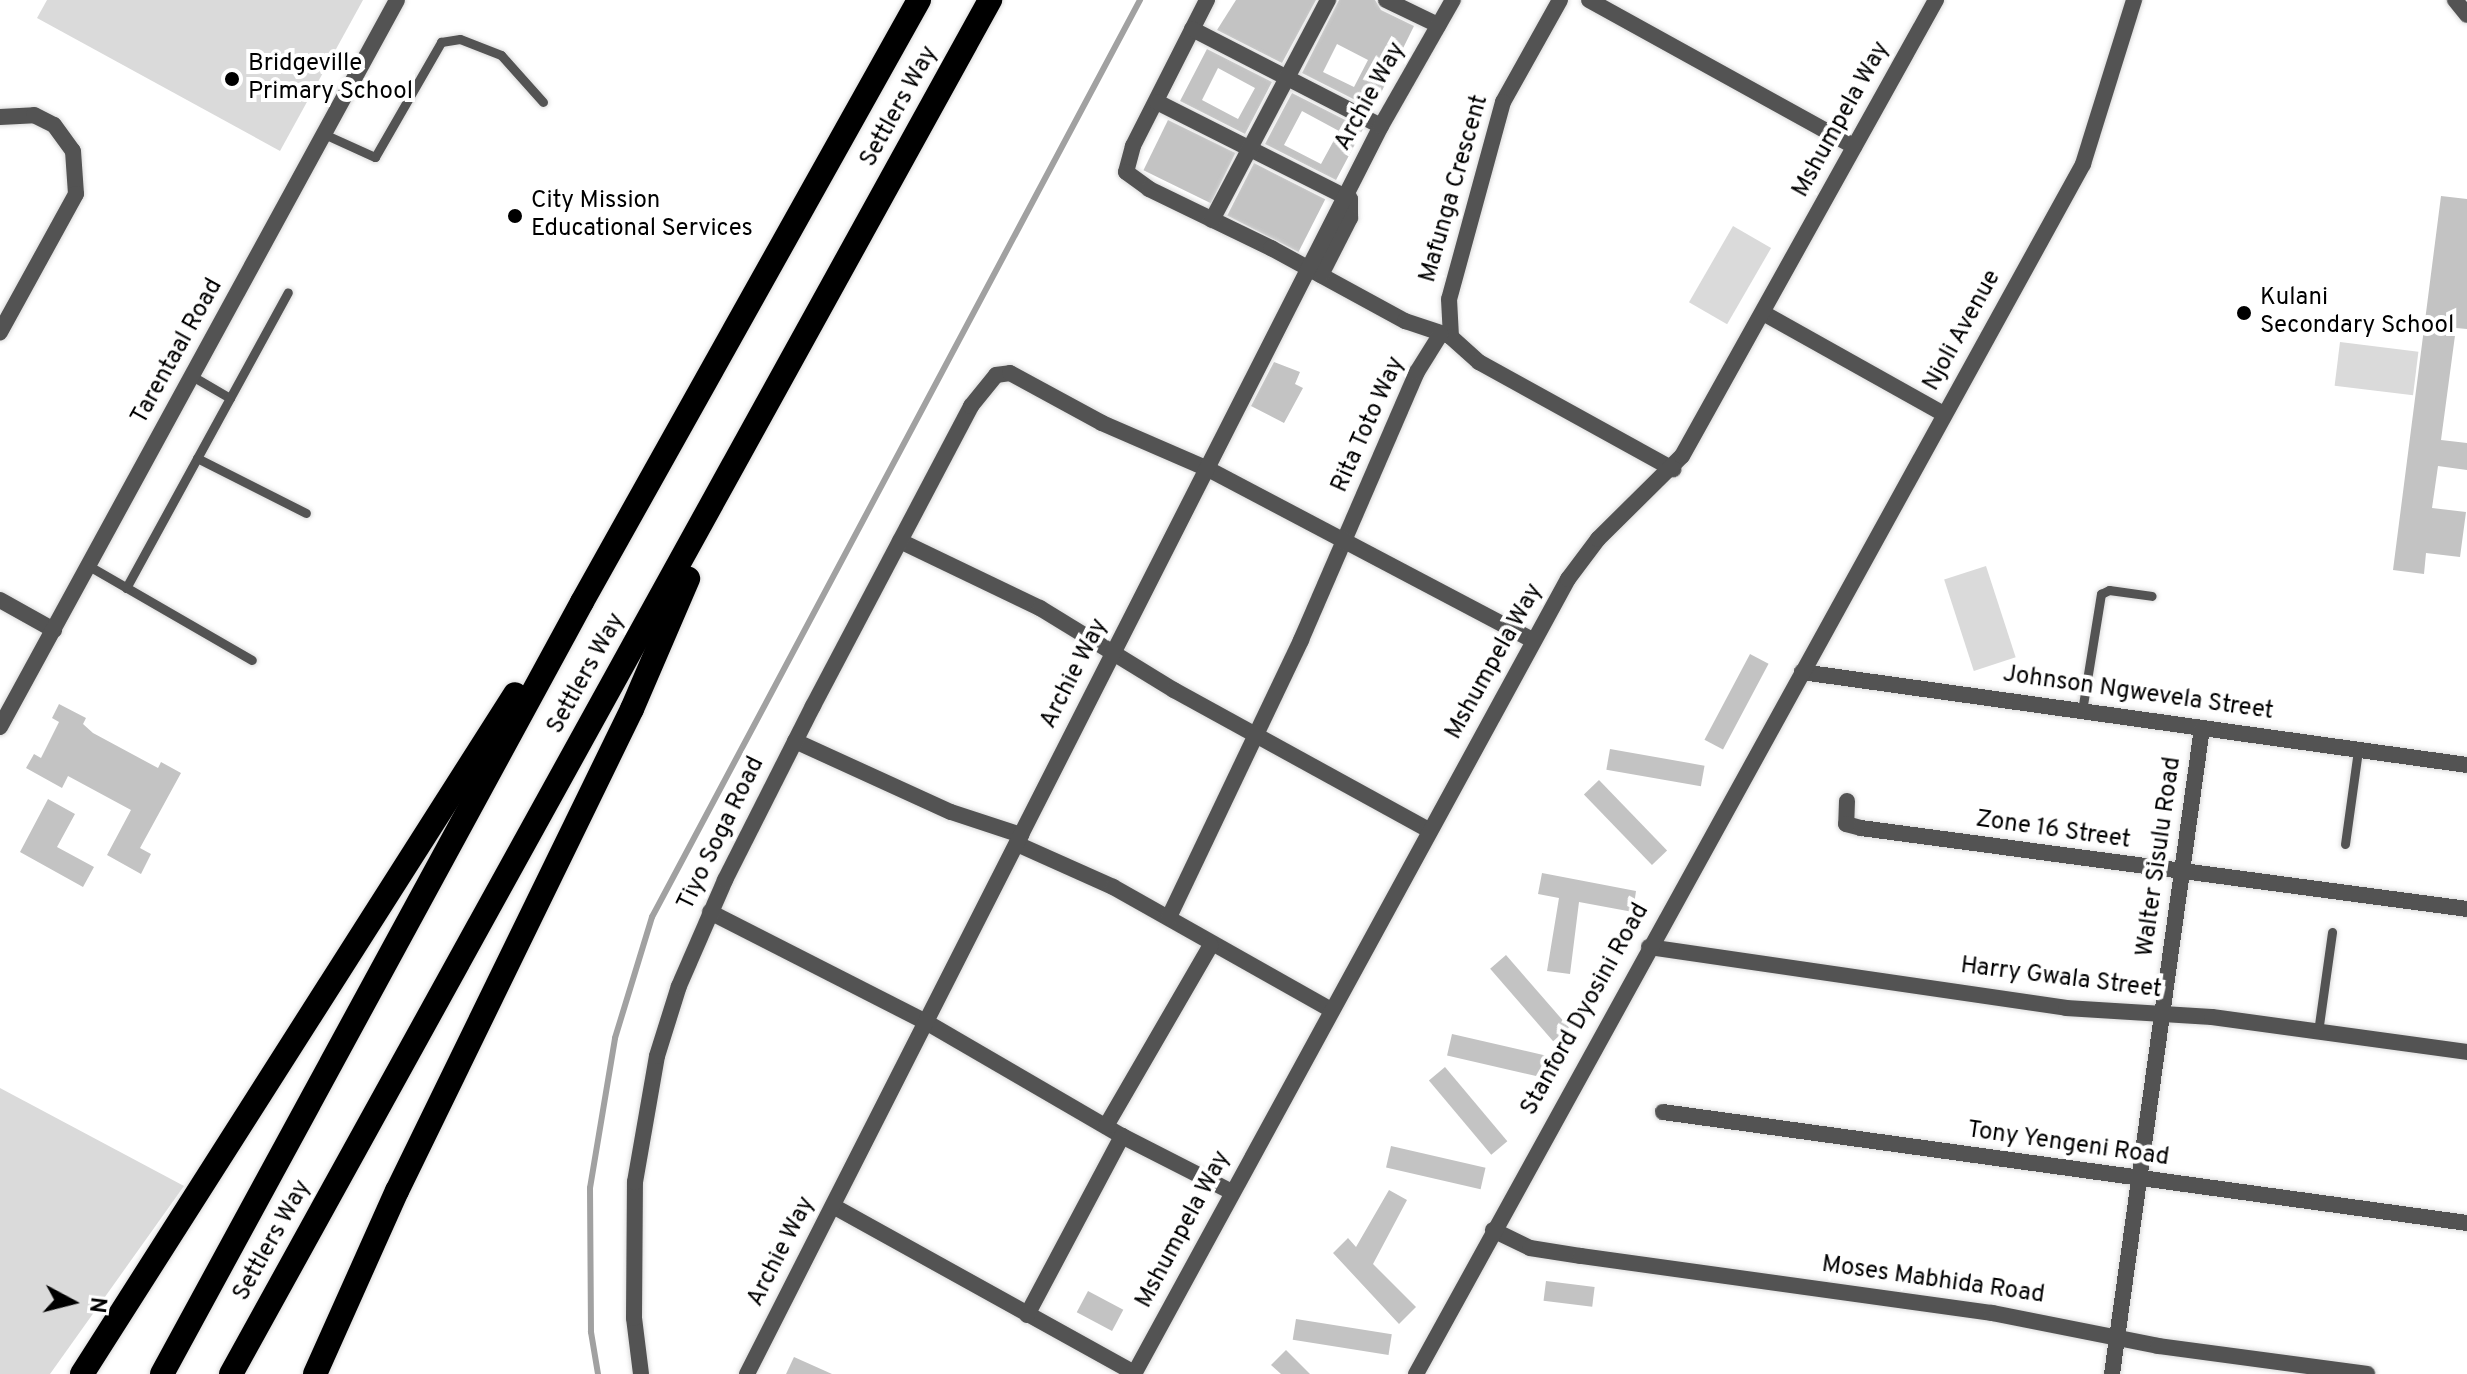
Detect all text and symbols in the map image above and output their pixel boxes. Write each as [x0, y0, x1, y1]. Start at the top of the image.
street label: Mshumpela Way [1787, 37, 1897, 203]
street label: Archie Way [1329, 38, 1413, 156]
street label: Settlers Way [855, 41, 945, 173]
place label: Bridgeville Primary School [248, 51, 413, 107]
marker: Bridgeville Primary School [223, 70, 241, 88]
street label: Mafunga Crescent [1414, 92, 1496, 286]
place label: City Mission Educational Services [531, 188, 753, 244]
marker: City Mission Educational Services [506, 207, 524, 225]
street label: Njoli Avenue [1918, 265, 2008, 397]
street label: Tarentaal Road [126, 274, 230, 430]
place label: Kulani Secondary School [2260, 285, 2454, 341]
marker: Kulani Secondary School [2235, 304, 2253, 322]
street label: Rita Toto Way [1326, 352, 1412, 498]
street label: Mshumpela Way [1440, 579, 1550, 745]
street label: Settlers Way [542, 608, 632, 740]
street label: Archie Way [1035, 614, 1115, 734]
street label: Johnson Ngwevela Street [2001, 661, 2275, 727]
street label: Tiyo Soga Road [672, 753, 772, 915]
street label: Walter Sisulu Road [2132, 755, 2188, 959]
street label: Zone 16 Street [1974, 806, 2132, 856]
street label: Stanford Dyosini Road [1516, 899, 1656, 1121]
street label: Harry Gwala Street [1959, 952, 2163, 1006]
street label: Tony Yengeni Road [1965, 1117, 2171, 1173]
street label: Mshumpela Way [1130, 1146, 1238, 1314]
street label: Settlers Way [228, 1175, 318, 1307]
street label: Archie Way [742, 1192, 822, 1312]
street label: Moses Mabhida Road [1820, 1251, 2046, 1311]
north arrow [32, 1262, 112, 1342]
text: N [82, 1295, 111, 1314]

